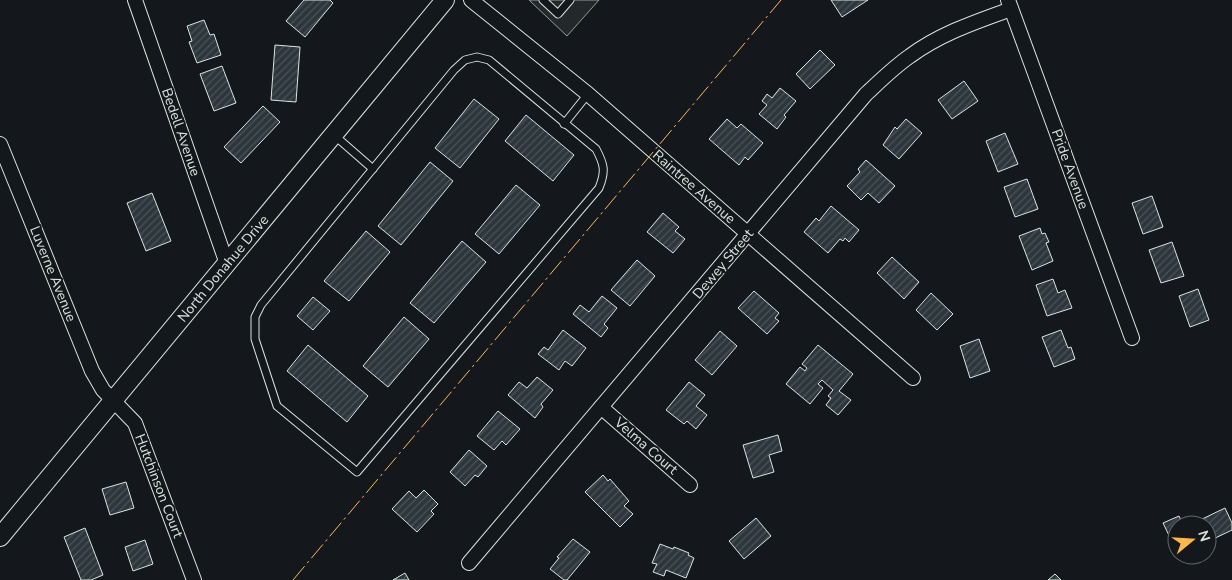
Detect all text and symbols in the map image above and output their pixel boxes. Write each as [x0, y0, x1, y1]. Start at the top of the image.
street label: Bedell Avenue [157, 85, 205, 179]
street label: Pride Avenue [1047, 126, 1093, 212]
street label: Raintree Avenue [649, 146, 739, 228]
street label: North Donahue Drive [173, 211, 273, 326]
street label: Luverne Avenue [25, 223, 81, 325]
street label: Dewey Street [688, 225, 758, 303]
street label: Velma Court [609, 412, 682, 479]
street label: Hutchinson Court [130, 431, 188, 541]
north arrow [1167, 515, 1217, 565]
text: N [1193, 528, 1215, 544]

